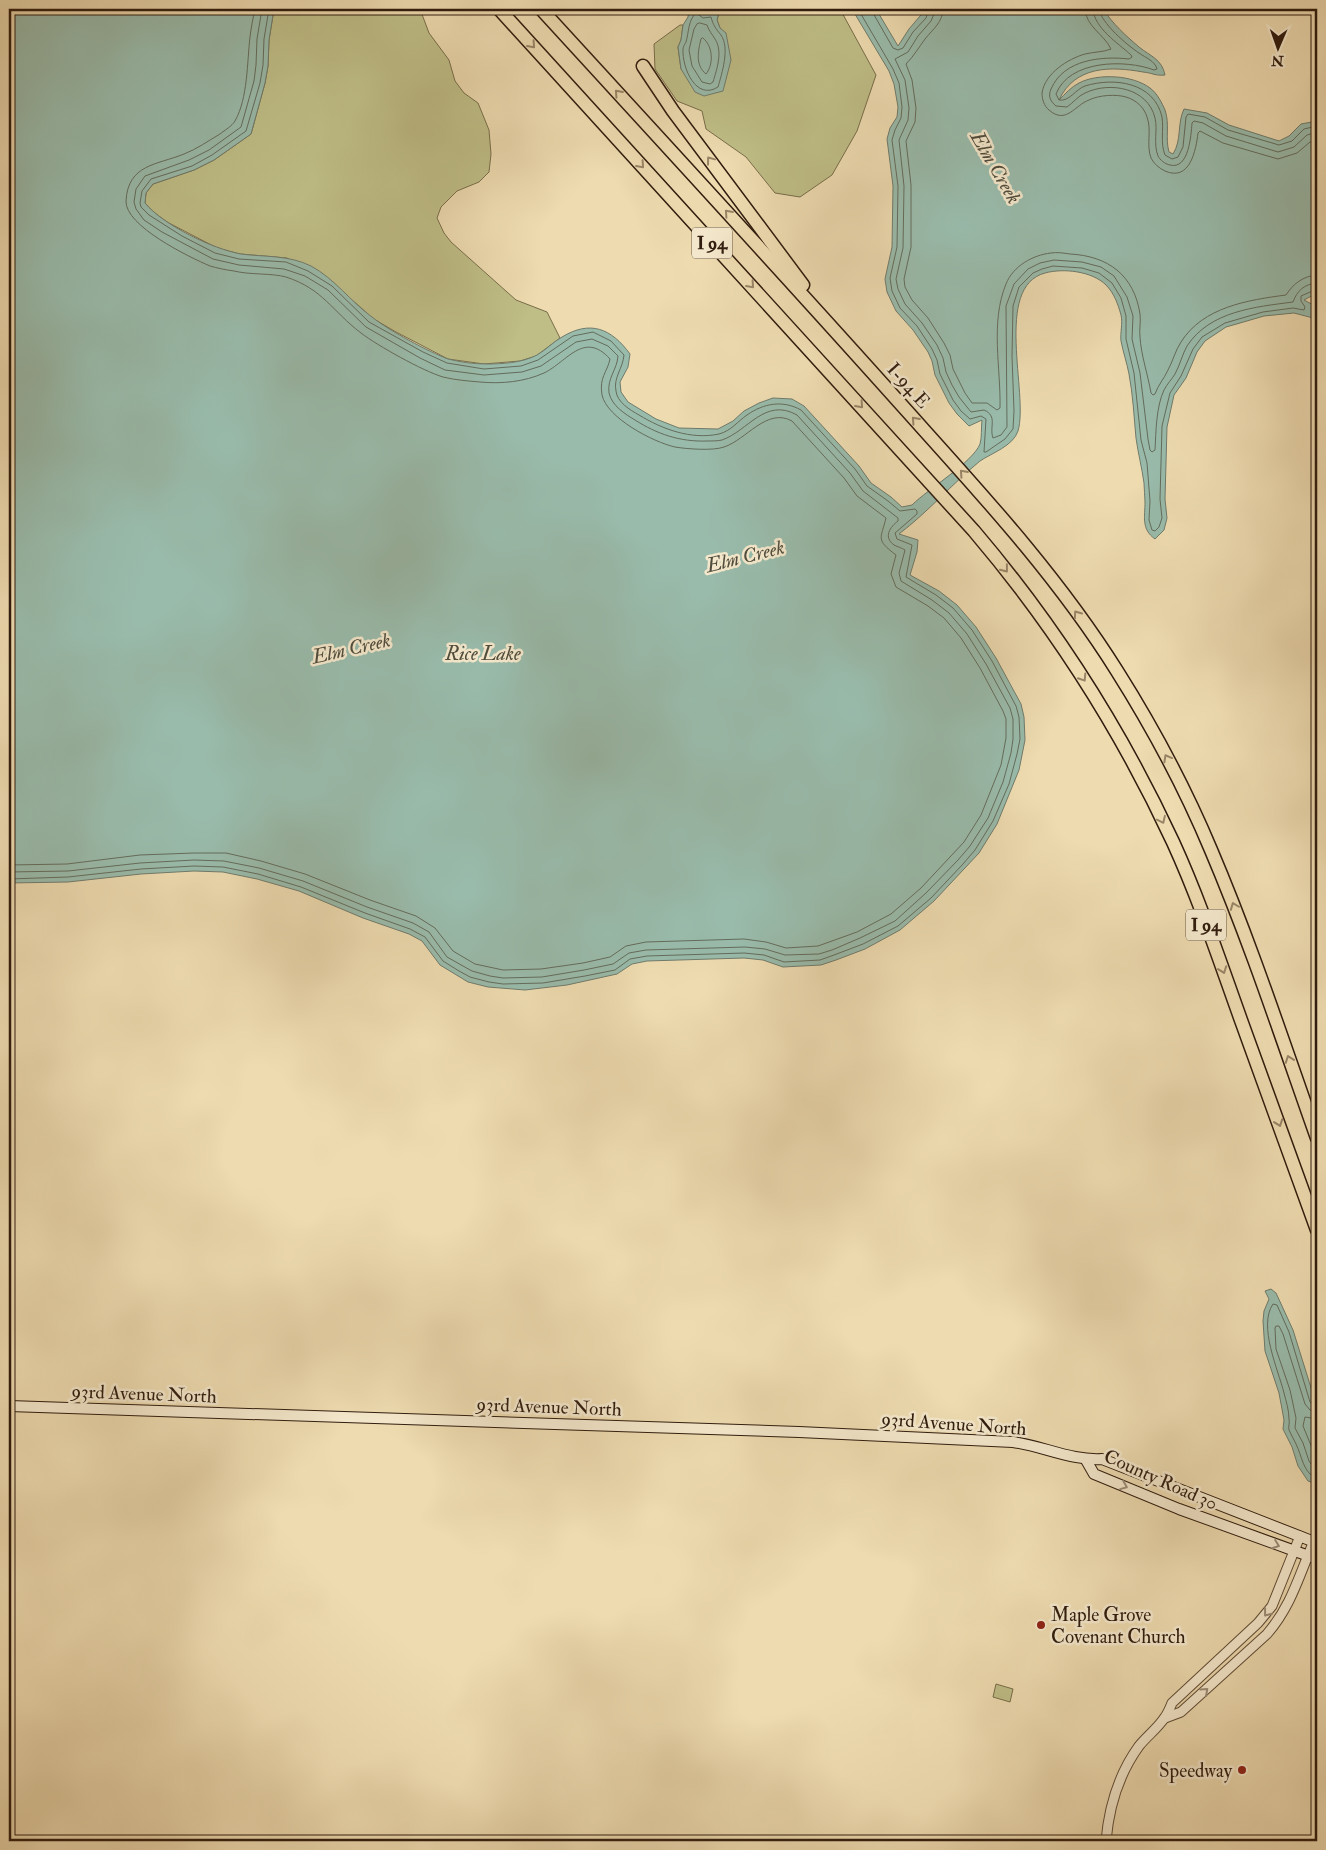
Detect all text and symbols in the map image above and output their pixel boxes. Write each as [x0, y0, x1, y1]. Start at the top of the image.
north arrow [1254, 22, 1304, 72]
one-way arrow [526, 39, 535, 48]
text: N [1271, 52, 1285, 69]
one-way arrow [615, 89, 624, 98]
water label: Elm Creek [964, 125, 1026, 208]
one-way arrow [707, 156, 716, 166]
one-way arrow [635, 159, 644, 168]
one-way arrow [725, 210, 734, 219]
road number: I 94 [692, 228, 732, 258]
one-way arrow [745, 280, 754, 289]
street label: I-94 E [881, 358, 935, 414]
one-way arrow [854, 400, 863, 409]
one-way arrow [912, 416, 921, 425]
one-way arrow [960, 470, 969, 479]
water label: Elm Creek [701, 535, 787, 579]
one-way arrow [1000, 563, 1009, 572]
one-way arrow [1074, 610, 1084, 619]
water label: Elm Creek [307, 627, 393, 670]
water label: Rice Lake [444, 641, 521, 666]
one-way arrow [1077, 672, 1086, 682]
one-way arrow [1163, 754, 1173, 763]
one-way arrow [1156, 815, 1166, 824]
one-way arrow [1230, 902, 1240, 911]
road number: I 94 [1186, 910, 1226, 940]
one-way arrow [1217, 966, 1227, 974]
one-way arrow [1285, 1055, 1295, 1063]
one-way arrow [1273, 1118, 1283, 1127]
street label: 93rd Avenue North [69, 1379, 217, 1409]
street label: 93rd Avenue North [474, 1392, 622, 1422]
street label: 93rd Avenue North [879, 1407, 1027, 1441]
street label: County Road 30 [1100, 1444, 1221, 1516]
one-way arrow [1120, 1480, 1128, 1490]
one-way arrow [1271, 1539, 1280, 1549]
place label: Maple Grove Covenant Church [1051, 1603, 1186, 1649]
one-way arrow [1264, 1607, 1272, 1616]
marker: Maple Grove Covenant Church [1035, 1619, 1047, 1631]
one-way arrow [1199, 1688, 1208, 1697]
place label: Speedway [1159, 1759, 1233, 1784]
marker: Speedway [1236, 1764, 1248, 1776]

